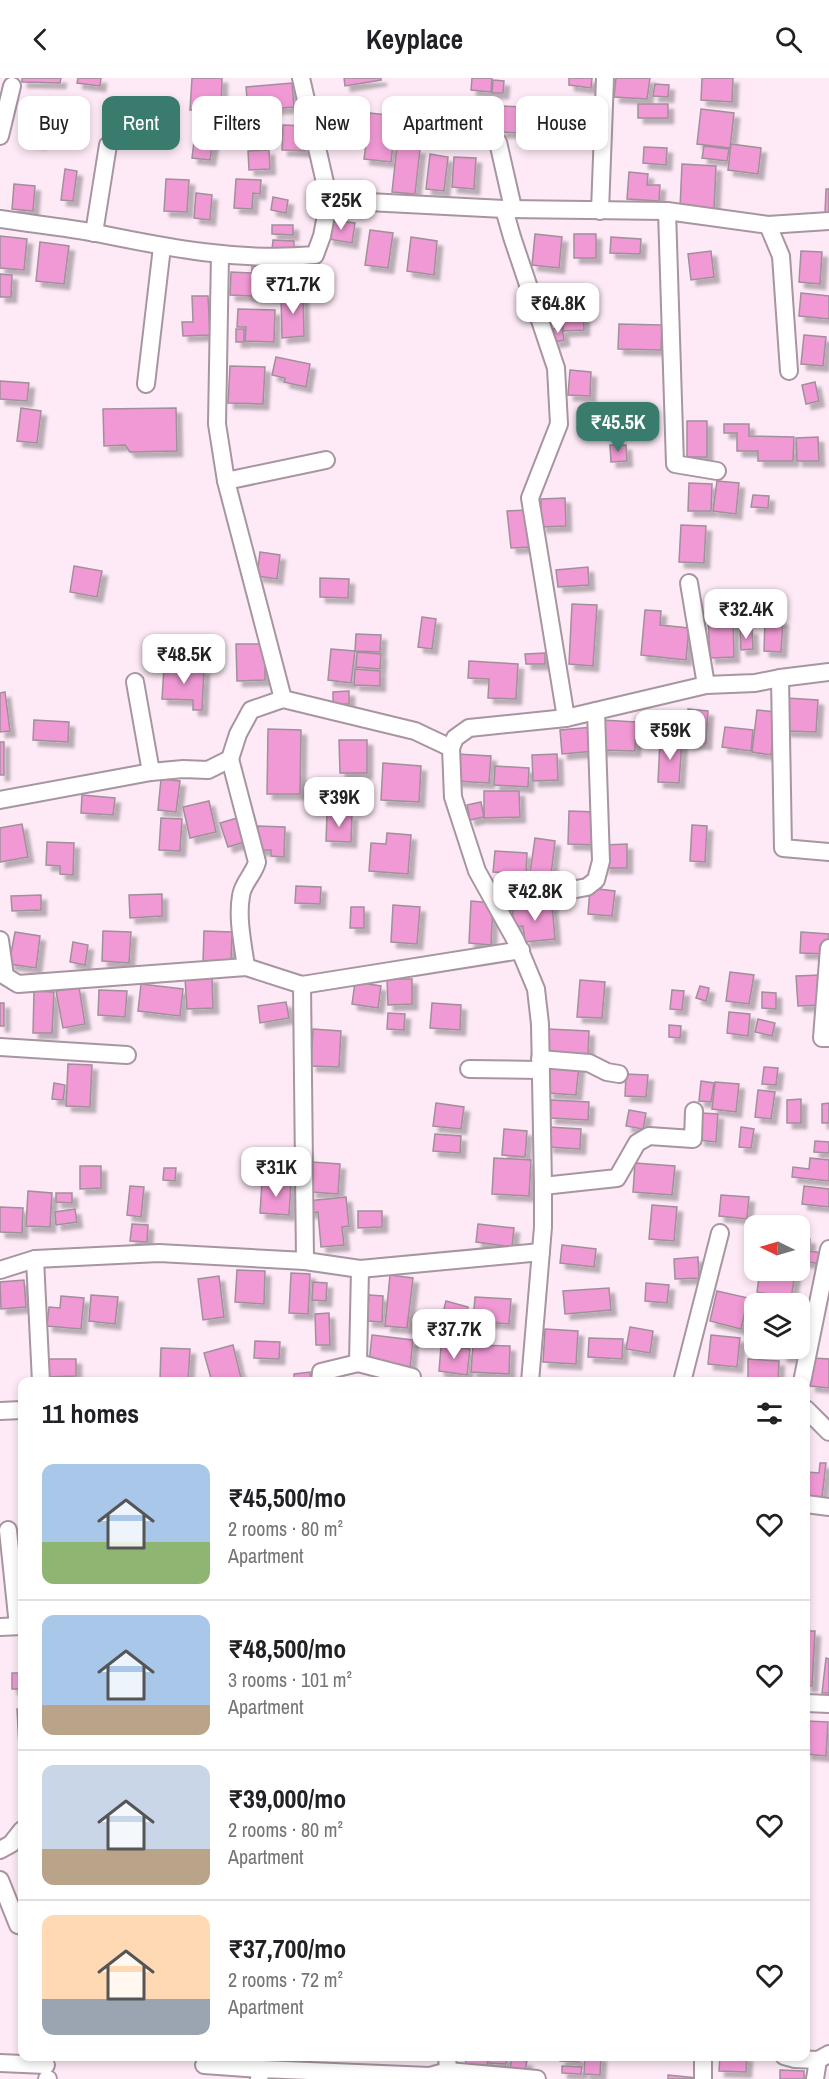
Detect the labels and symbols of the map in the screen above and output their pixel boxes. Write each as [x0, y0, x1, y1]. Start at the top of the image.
pin: ₹25K [305, 180, 377, 231]
pin: ₹71.7K [244, 264, 342, 315]
pin: ₹64.8K [509, 283, 607, 334]
pin: ₹45.5K [569, 402, 667, 453]
pin: ₹32.4K [697, 589, 795, 640]
pin: ₹48.5K [135, 634, 233, 685]
pin: ₹59K [634, 710, 706, 761]
pin: ₹39K [303, 777, 375, 828]
pin: ₹42.8K [486, 871, 584, 922]
pin: ₹31K [240, 1147, 312, 1198]
north arrow [744, 1215, 810, 1281]
pin: ₹37.7K [405, 1309, 503, 1360]

